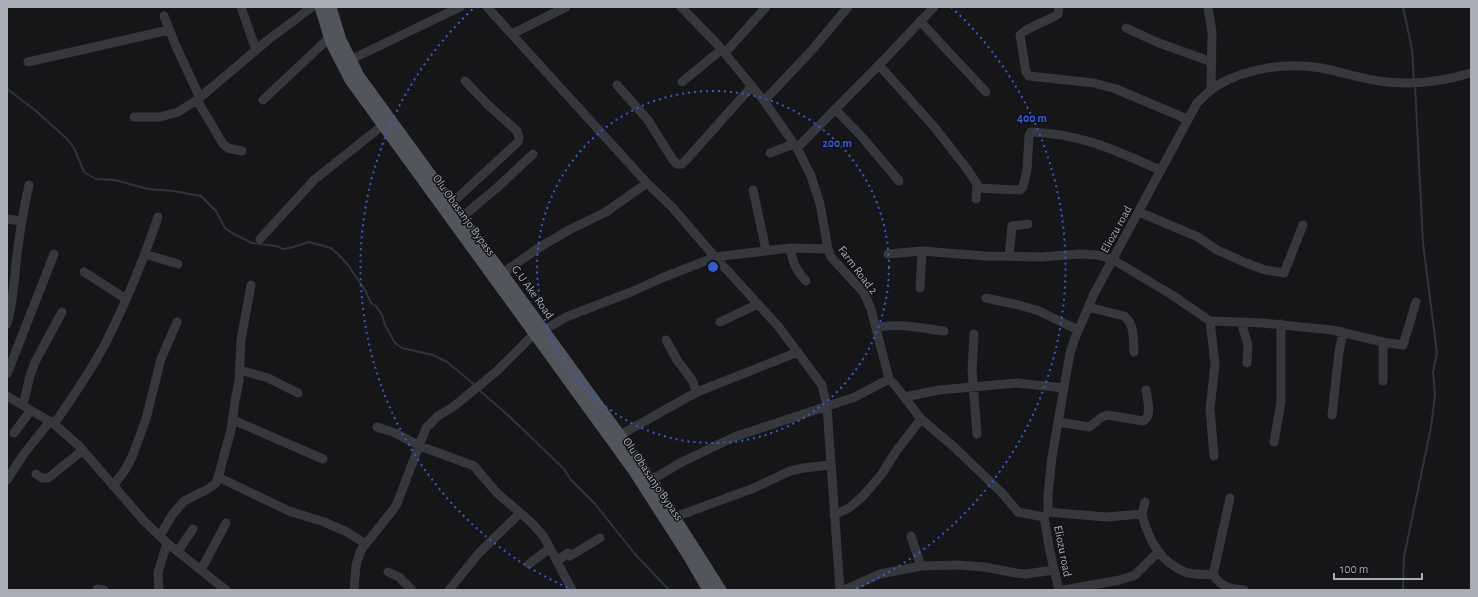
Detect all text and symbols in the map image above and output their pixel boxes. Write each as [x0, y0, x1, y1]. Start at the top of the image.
text: 400 m [1017, 112, 1047, 124]
text: 200 m [822, 137, 852, 149]
street label: Olu Obasanjo Bypass [430, 172, 497, 258]
street label: Eliozu road [1098, 203, 1134, 255]
street label: Farm Road 2 [836, 244, 880, 297]
centre of rings [706, 260, 720, 274]
street label: G.U Ake Road [510, 263, 556, 321]
street label: Olu Obasanjo Bypass [620, 435, 685, 523]
street label: Eliozu road [1052, 524, 1074, 578]
scale bar [1334, 555, 1422, 581]
text: 100 m [1340, 563, 1368, 575]

